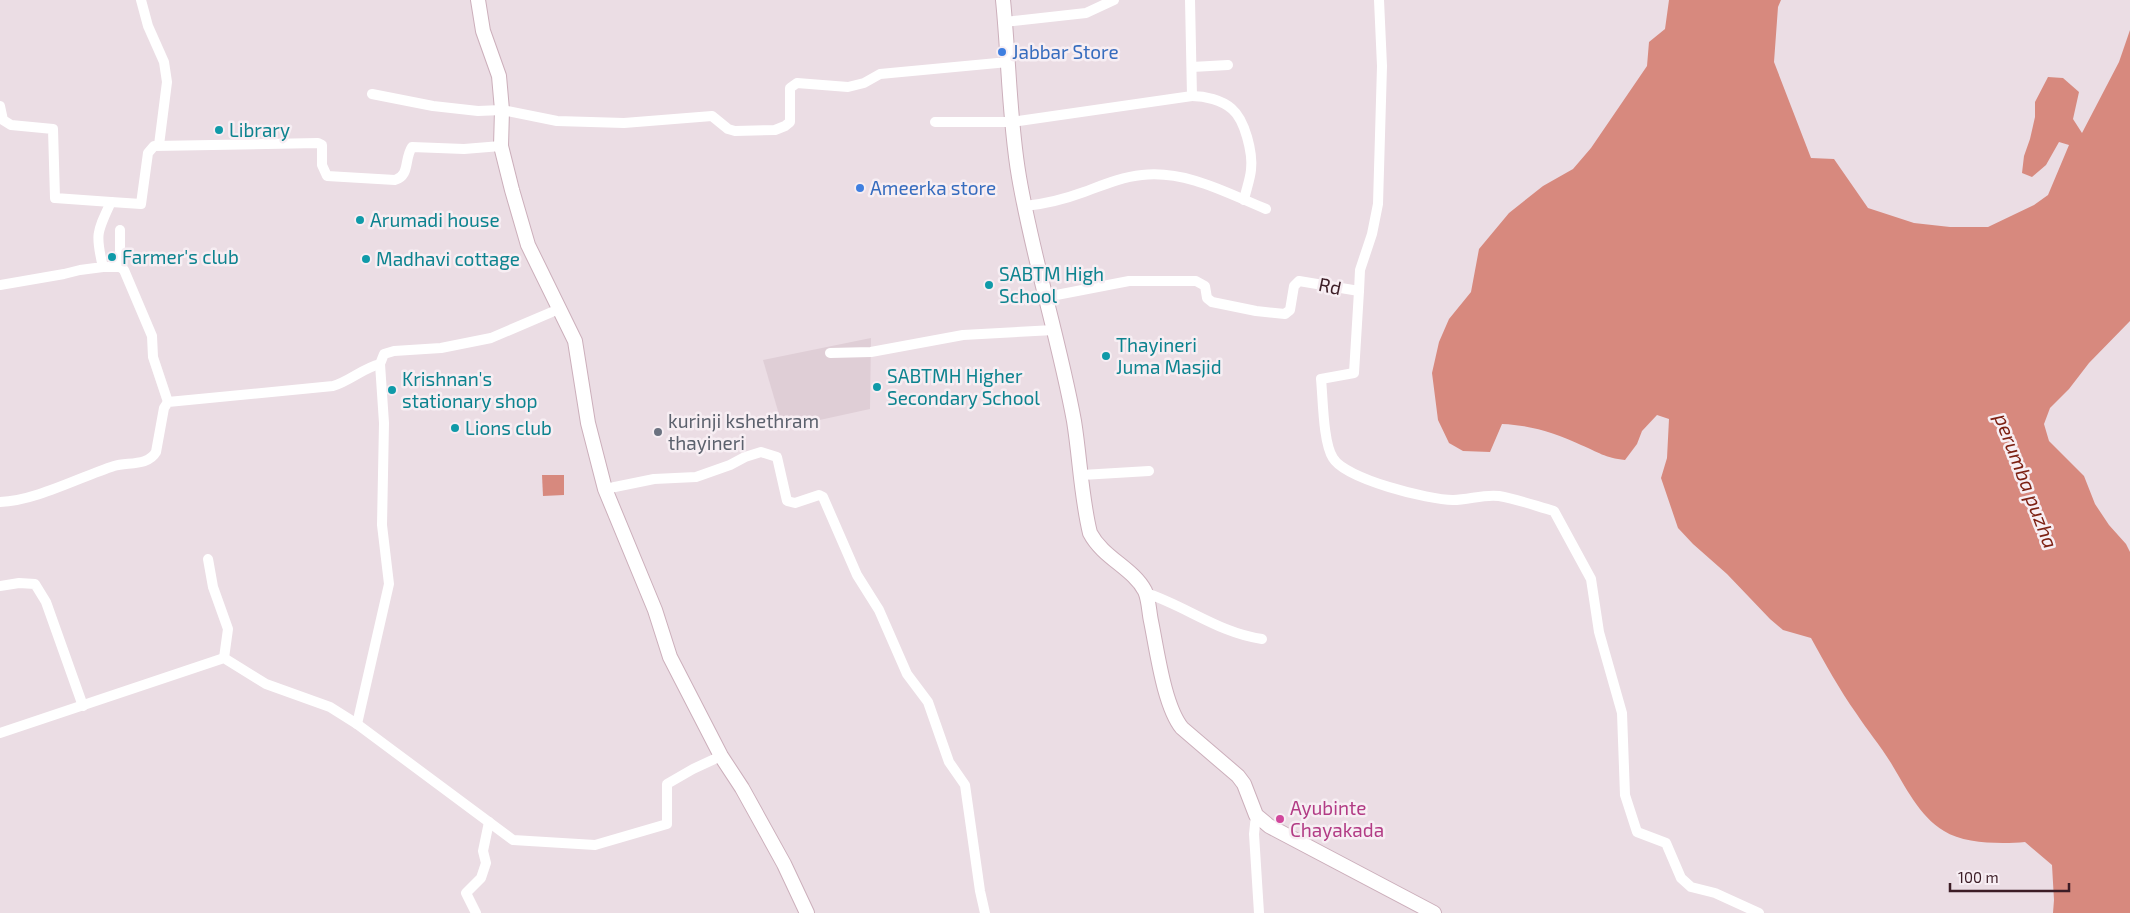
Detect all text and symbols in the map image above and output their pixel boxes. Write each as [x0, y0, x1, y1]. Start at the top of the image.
place label: Jabbar Store [1012, 40, 1119, 63]
marker: Jabbar Store [996, 46, 1008, 58]
place label: Library [229, 118, 290, 141]
marker: Library [213, 124, 225, 136]
place label: Ameerka store [870, 176, 996, 199]
marker: Ameerka store [854, 182, 866, 194]
place label: Arumadi house [370, 208, 500, 231]
marker: Arumadi house [354, 214, 366, 226]
place label: Farmer's club [122, 245, 239, 268]
place label: Madhavi cottage [376, 247, 520, 270]
marker: Farmer's club [106, 251, 118, 263]
marker: Madhavi cottage [360, 253, 372, 265]
place label: SABTM High School [999, 262, 1104, 307]
street label: Rd [1317, 272, 1344, 299]
marker: SABTM High School [983, 279, 995, 291]
place label: Thayineri Juma Masjid [1116, 333, 1222, 378]
marker: Thayineri Juma Masjid [1100, 350, 1112, 362]
place label: SABTMH Higher Secondary School [887, 364, 1040, 409]
place label: Krishnan's stationary shop [402, 367, 538, 412]
marker: SABTMH Higher Secondary School [871, 381, 883, 393]
marker: Krishnan's stationary shop [386, 384, 398, 396]
place label: kurinji kshethram thayineri [668, 409, 819, 454]
water label: perumba puzha [1990, 410, 2064, 551]
place label: Lions club [465, 416, 552, 439]
marker: Lions club [449, 422, 461, 434]
marker: kurinji kshethram thayineri [652, 426, 664, 438]
place label: Ayubinte Chayakada [1290, 796, 1384, 841]
marker: Ayubinte Chayakada [1274, 813, 1286, 825]
scale bar [1950, 860, 2069, 892]
text: 100 m [1958, 868, 1999, 886]

